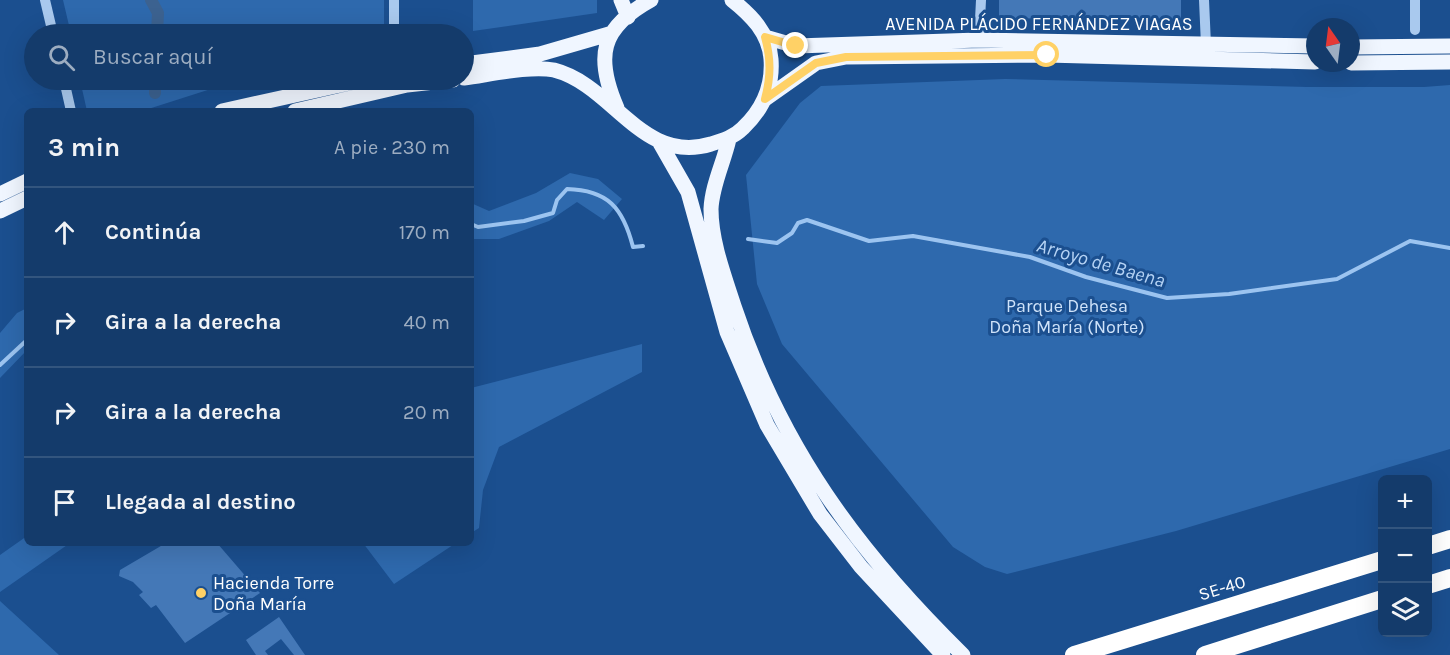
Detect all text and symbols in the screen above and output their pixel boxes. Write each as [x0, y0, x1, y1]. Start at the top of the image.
street label: AVENIDA PLÁCIDO FERNÁNDEZ VIAGAS [885, 12, 1193, 35]
north arrow [1306, 18, 1360, 72]
search box [24, 24, 474, 90]
route end [782, 32, 808, 58]
icon: search [45, 41, 78, 74]
route start [1033, 41, 1059, 67]
text: Buscar aquí [93, 44, 213, 70]
text: 3 min [48, 132, 120, 163]
text: A pie · 230 m [334, 136, 450, 159]
icon: ahead [48, 216, 81, 249]
text: Continúa [105, 219, 201, 245]
text: 170 m [399, 221, 450, 244]
water label: Arroyo de Baena [1034, 234, 1168, 292]
park label: Parque Dehesa Doña María (Norte) [989, 295, 1145, 338]
icon: right [48, 306, 81, 339]
text: Gira a la derecha [105, 309, 281, 335]
text: 40 m [404, 311, 450, 334]
icon: right [48, 396, 81, 429]
text: Gira a la derecha [105, 399, 281, 425]
text: 20 m [403, 401, 450, 424]
map controls [1378, 475, 1432, 637]
button: + [1378, 475, 1432, 529]
icon: arrive [48, 486, 81, 519]
text: Llegada al destino [105, 489, 296, 515]
button: − [1378, 529, 1432, 583]
street label: SE-40 [1196, 570, 1248, 606]
place label: Hacienda Torre Doña María [213, 572, 334, 615]
button: layers [1378, 583, 1432, 637]
marker: Hacienda Torre Doña María [194, 586, 208, 600]

